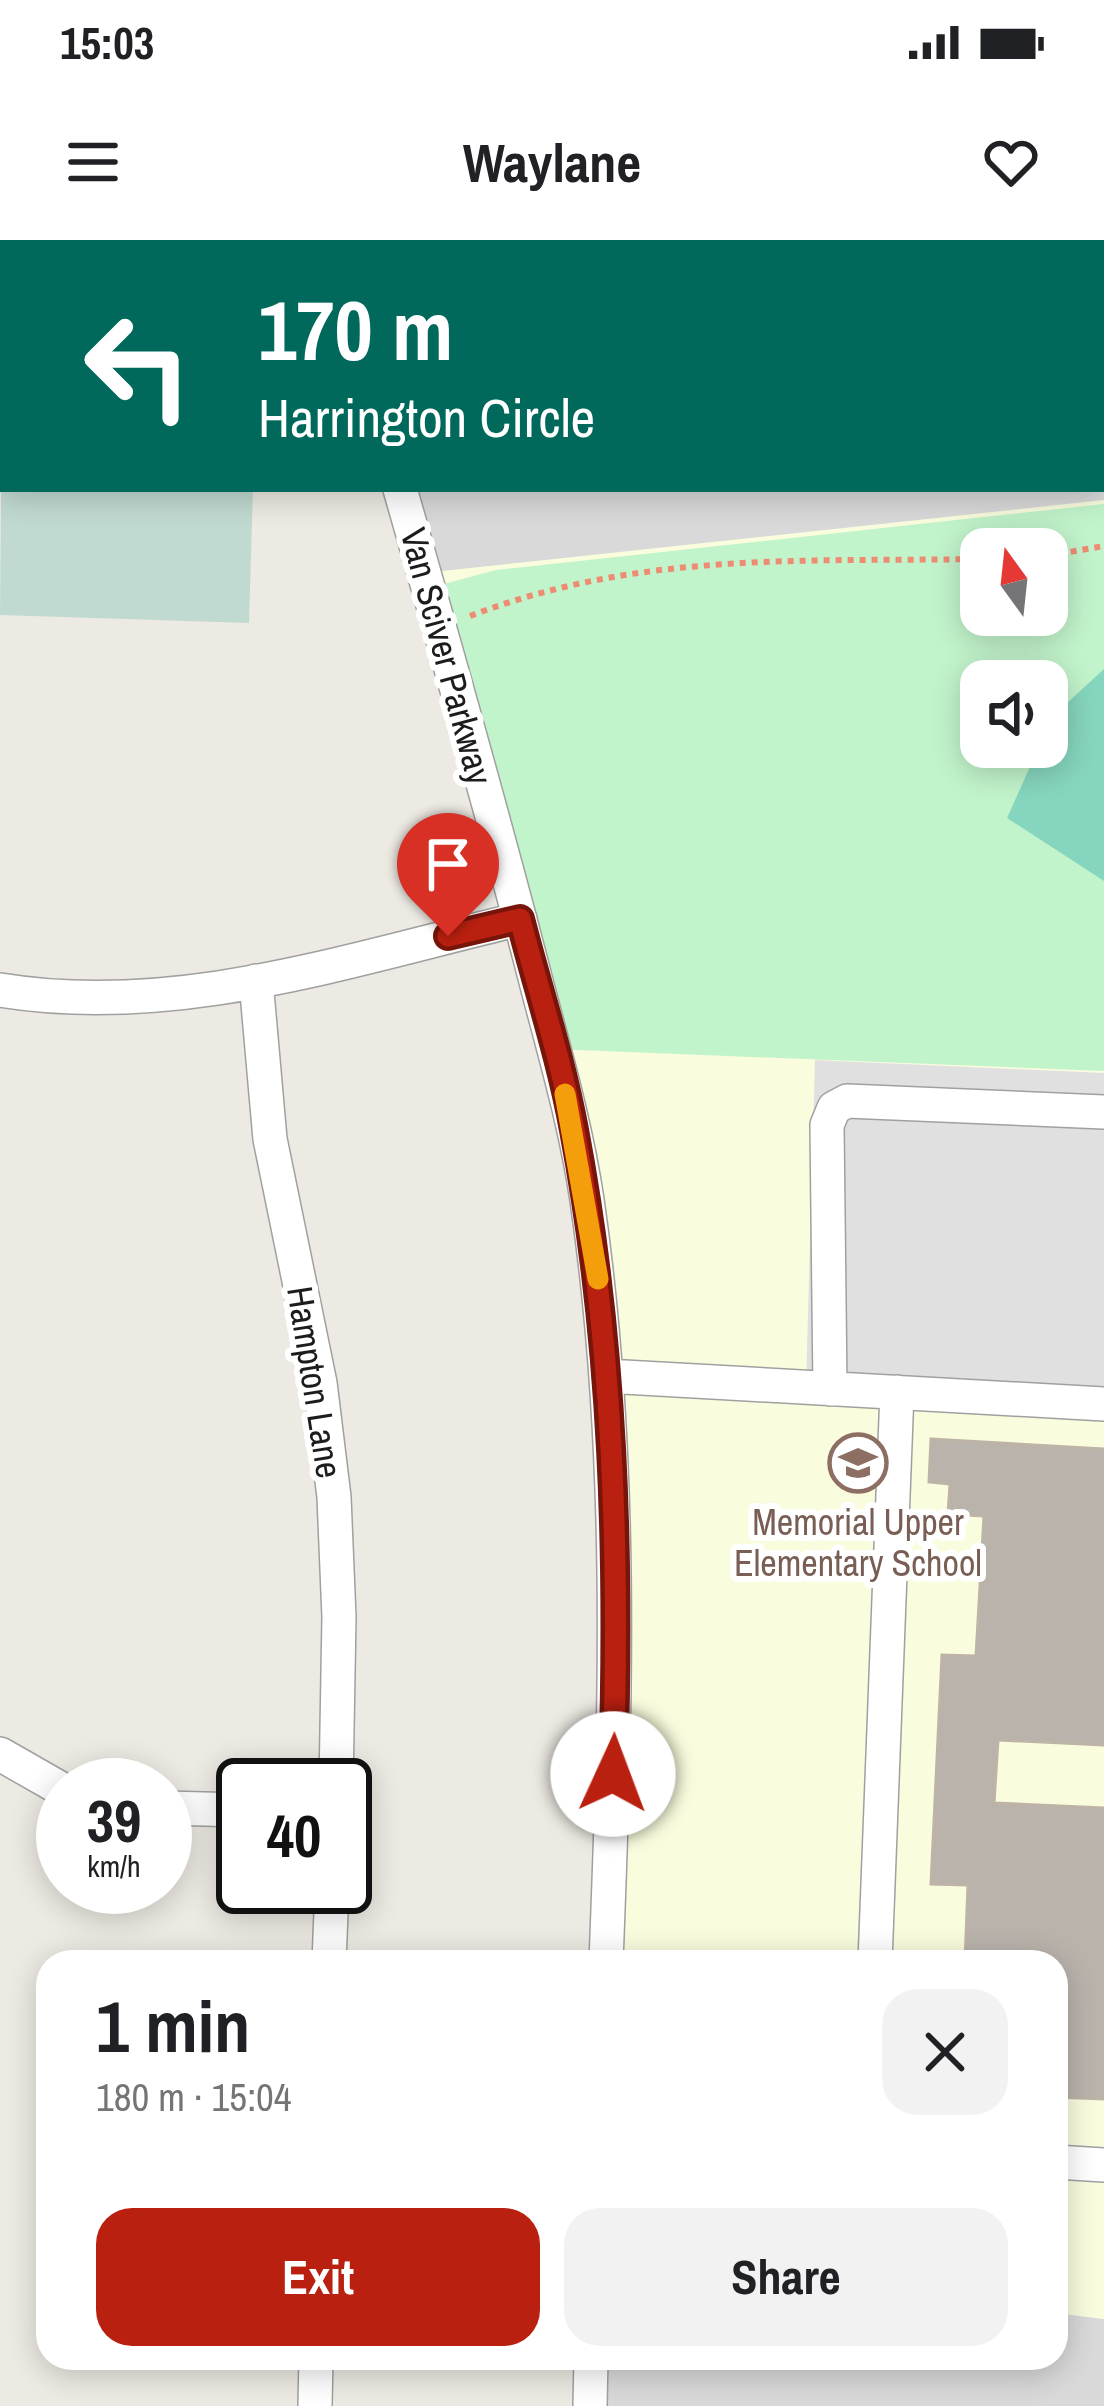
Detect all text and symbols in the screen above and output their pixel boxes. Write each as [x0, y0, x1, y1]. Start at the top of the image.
text: 15:03 [60, 12, 154, 73]
text: Waylane [463, 126, 641, 199]
icon: menu [60, 129, 126, 195]
icon: heart [978, 129, 1044, 195]
text: 170 m [258, 273, 453, 386]
icon: left [60, 288, 216, 444]
text: Harrington Circle [258, 381, 595, 454]
street label: Van Sciver Parkway [390, 522, 504, 790]
north arrow [960, 528, 1068, 636]
map controls [960, 528, 1068, 768]
button: sound [960, 660, 1068, 768]
pin [397, 813, 499, 936]
icon: arrive [415, 831, 481, 897]
street label: Hampton Lane [276, 1283, 354, 1481]
school or university icon: Memorial Upper Elementary School [827, 1432, 889, 1494]
place label: Memorial Upper Elementary School [734, 1498, 982, 1587]
position arrow [550, 1711, 676, 1837]
speed limit sign: 40 [216, 1758, 372, 1914]
text: 39 [87, 1780, 141, 1861]
text: km/h [87, 1846, 141, 1886]
text: 1 min [96, 1977, 250, 2074]
button: close [882, 1989, 1008, 2115]
text: 180 m · 15:04 [96, 2071, 292, 2123]
button: Exit [96, 2208, 540, 2346]
button: Share [564, 2208, 1008, 2346]

